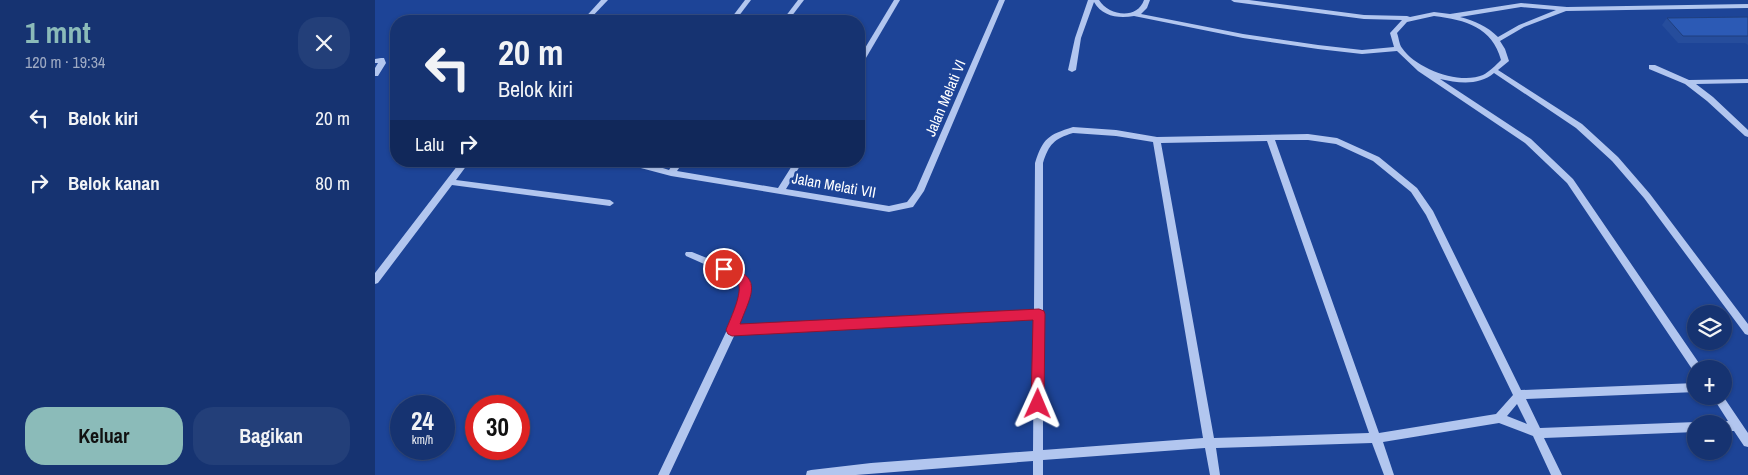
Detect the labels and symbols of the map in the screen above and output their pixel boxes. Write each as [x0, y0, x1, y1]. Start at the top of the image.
street label: Jalan Melati VI [919, 56, 971, 140]
street label: Jalan Melati VII [790, 167, 878, 203]
pin [703, 248, 745, 290]
position arrow [1011, 377, 1063, 429]
speed limit sign: 30 [465, 395, 530, 460]

